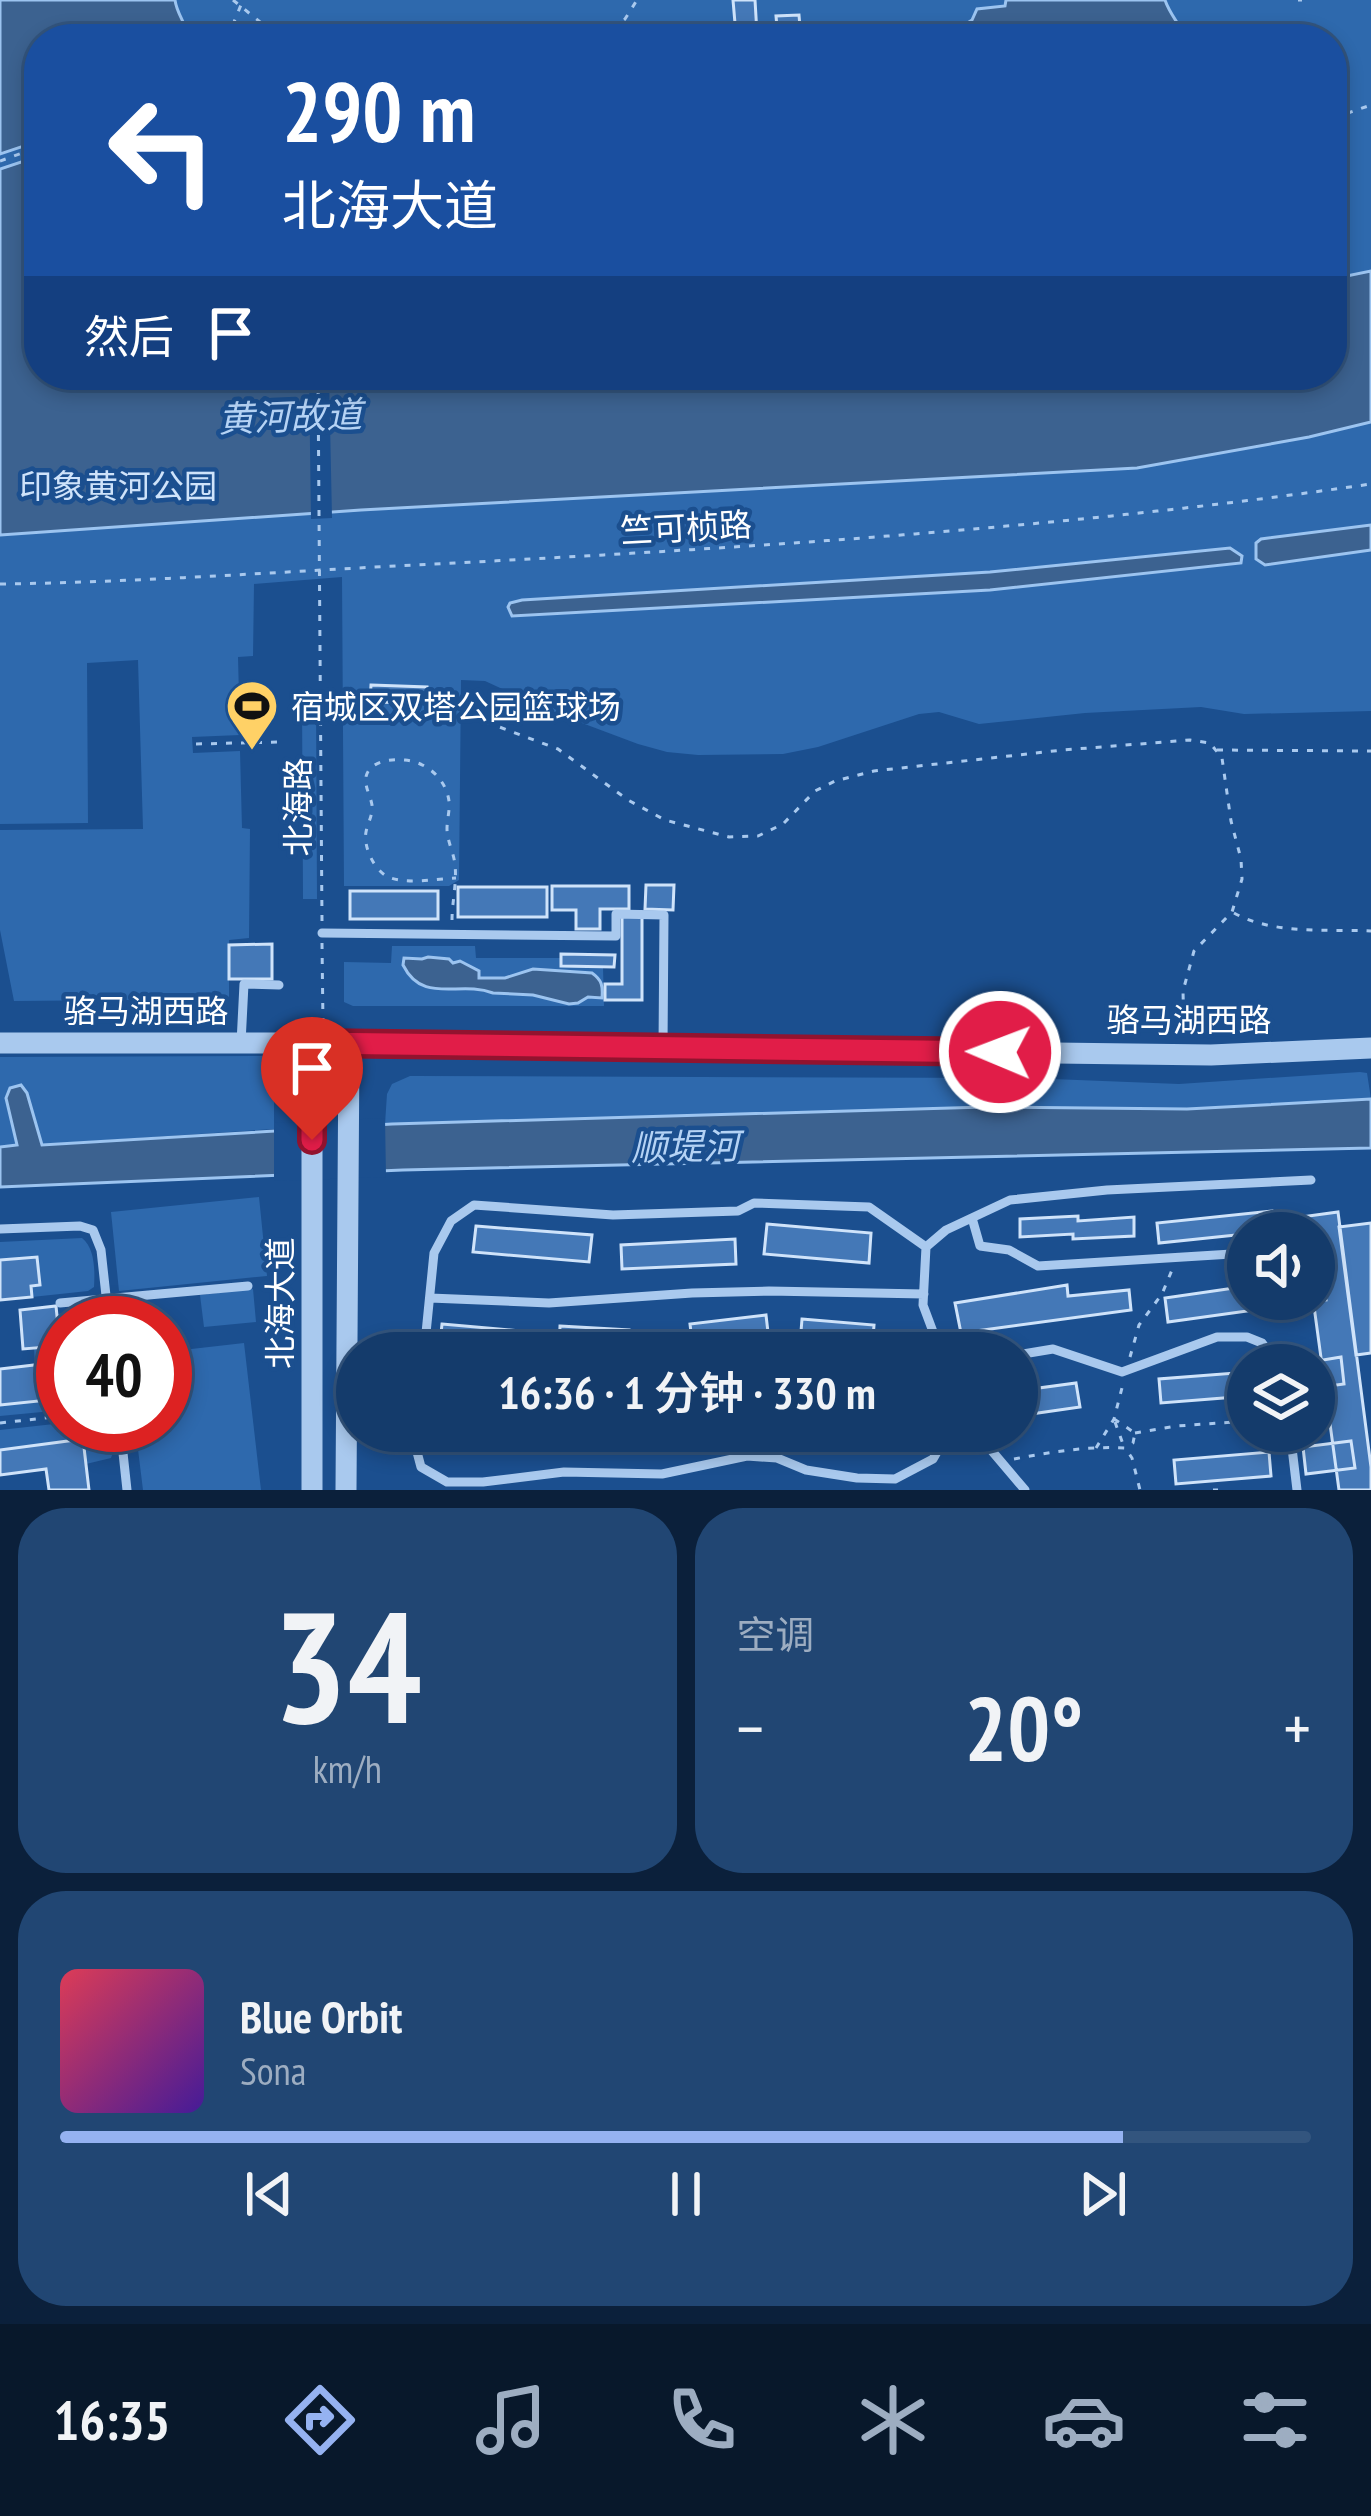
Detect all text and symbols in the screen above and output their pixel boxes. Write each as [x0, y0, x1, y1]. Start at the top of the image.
text: 290 m [282, 56, 475, 165]
icon: left [84, 72, 240, 228]
text: 北海大道 [282, 170, 498, 240]
icon: arrive [198, 300, 264, 366]
text: 然后 [84, 307, 174, 365]
water label: 黄河故道 [217, 390, 368, 442]
park label: 印象黄河公园 [19, 464, 217, 507]
street label: 竺可桢路 [619, 502, 753, 552]
sports icon: 宿城区双塔公园篮球场 [224, 678, 280, 752]
place label: 宿城区双塔公园篮球场 [291, 685, 621, 728]
street label: 北海路 [276, 758, 319, 857]
street label: 骆马湖西路 [64, 989, 229, 1032]
position arrow [937, 989, 1063, 1115]
street label: 骆马湖西路 [1107, 998, 1272, 1041]
pin [261, 1017, 363, 1140]
icon: arrive [279, 1035, 345, 1101]
water label: 顺堤河 [631, 1121, 745, 1170]
map controls [1227, 1212, 1335, 1452]
button: sound [1227, 1212, 1335, 1320]
street label: 北海大道 [258, 1237, 301, 1369]
speed limit sign: 40 [36, 1296, 192, 1452]
button: layers [1227, 1344, 1335, 1452]
text: 16:36 · 1 分钟 · 330 m [498, 1363, 876, 1421]
text: 34 [273, 1564, 422, 1766]
text: 空调 [737, 1609, 815, 1660]
text: 20° [964, 1669, 1083, 1786]
text: − [737, 1685, 764, 1770]
text: + [1284, 1685, 1311, 1770]
text: km/h [313, 1743, 382, 1794]
text: Blue Orbit [240, 1987, 402, 2045]
text: Sona [240, 2045, 306, 2096]
icon: previous [236, 2161, 302, 2227]
icon: pause [653, 2161, 719, 2227]
icon: next [1070, 2161, 1136, 2227]
icon: directions [278, 2378, 362, 2462]
icon: music [469, 2378, 553, 2462]
icon: phone [660, 2378, 744, 2462]
icon: climate [851, 2378, 935, 2462]
icon: car [1042, 2378, 1126, 2462]
icon: filters [1233, 2378, 1317, 2462]
text: 16:35 [54, 2385, 170, 2455]

